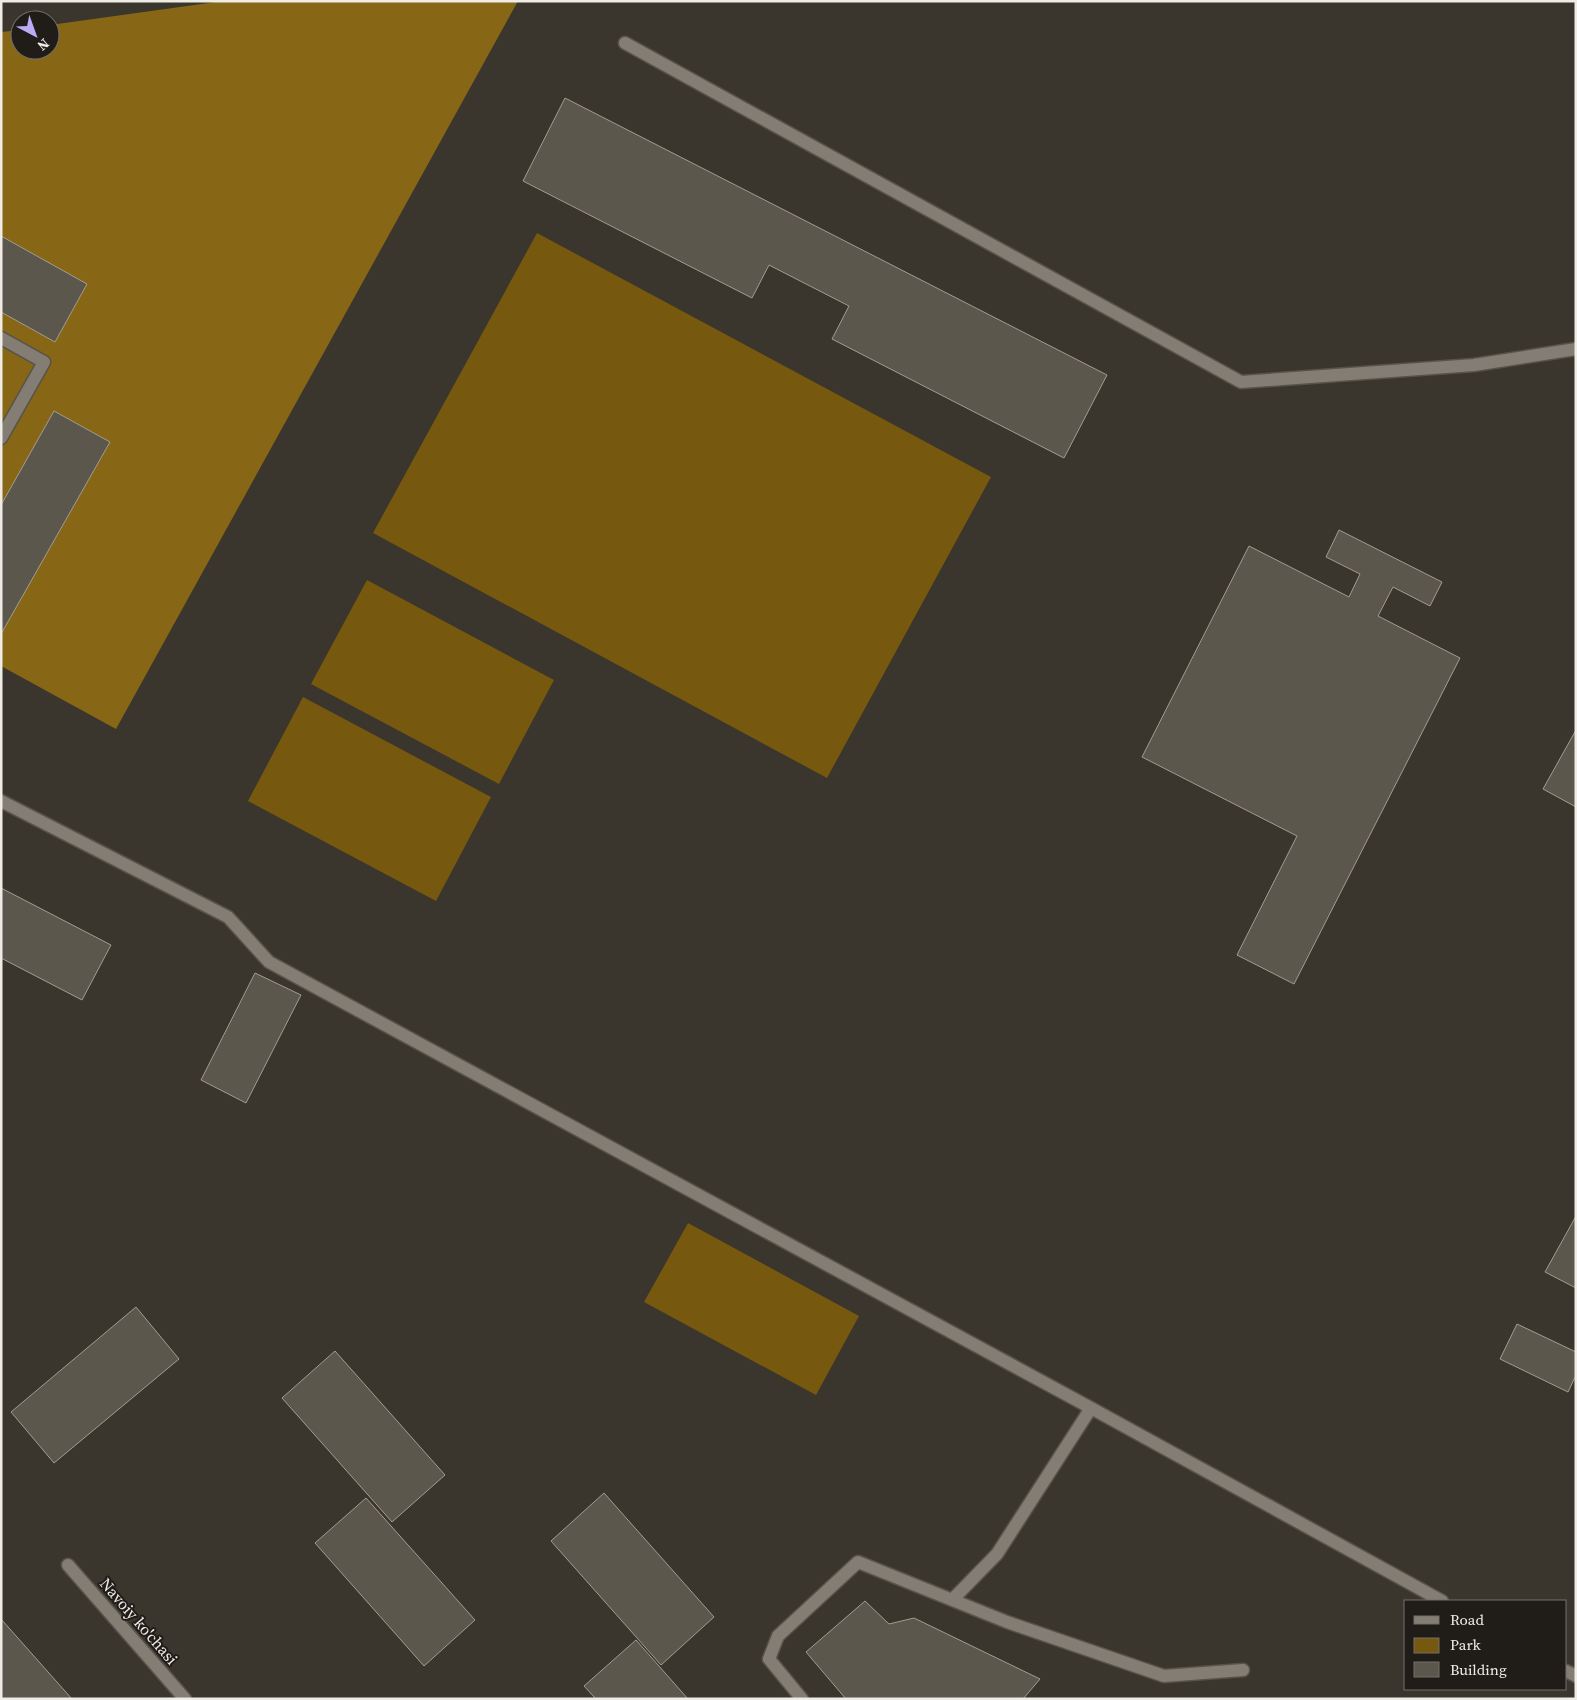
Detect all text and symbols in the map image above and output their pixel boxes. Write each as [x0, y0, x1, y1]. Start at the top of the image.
north arrow [10, 10, 60, 60]
text: N [33, 34, 54, 56]
street label: Navoiy ko'chasi [95, 1573, 183, 1669]
legend [1404, 1600, 1567, 1690]
text: Road [1450, 1609, 1484, 1630]
text: Park [1450, 1634, 1482, 1655]
text: Building [1450, 1659, 1507, 1680]

